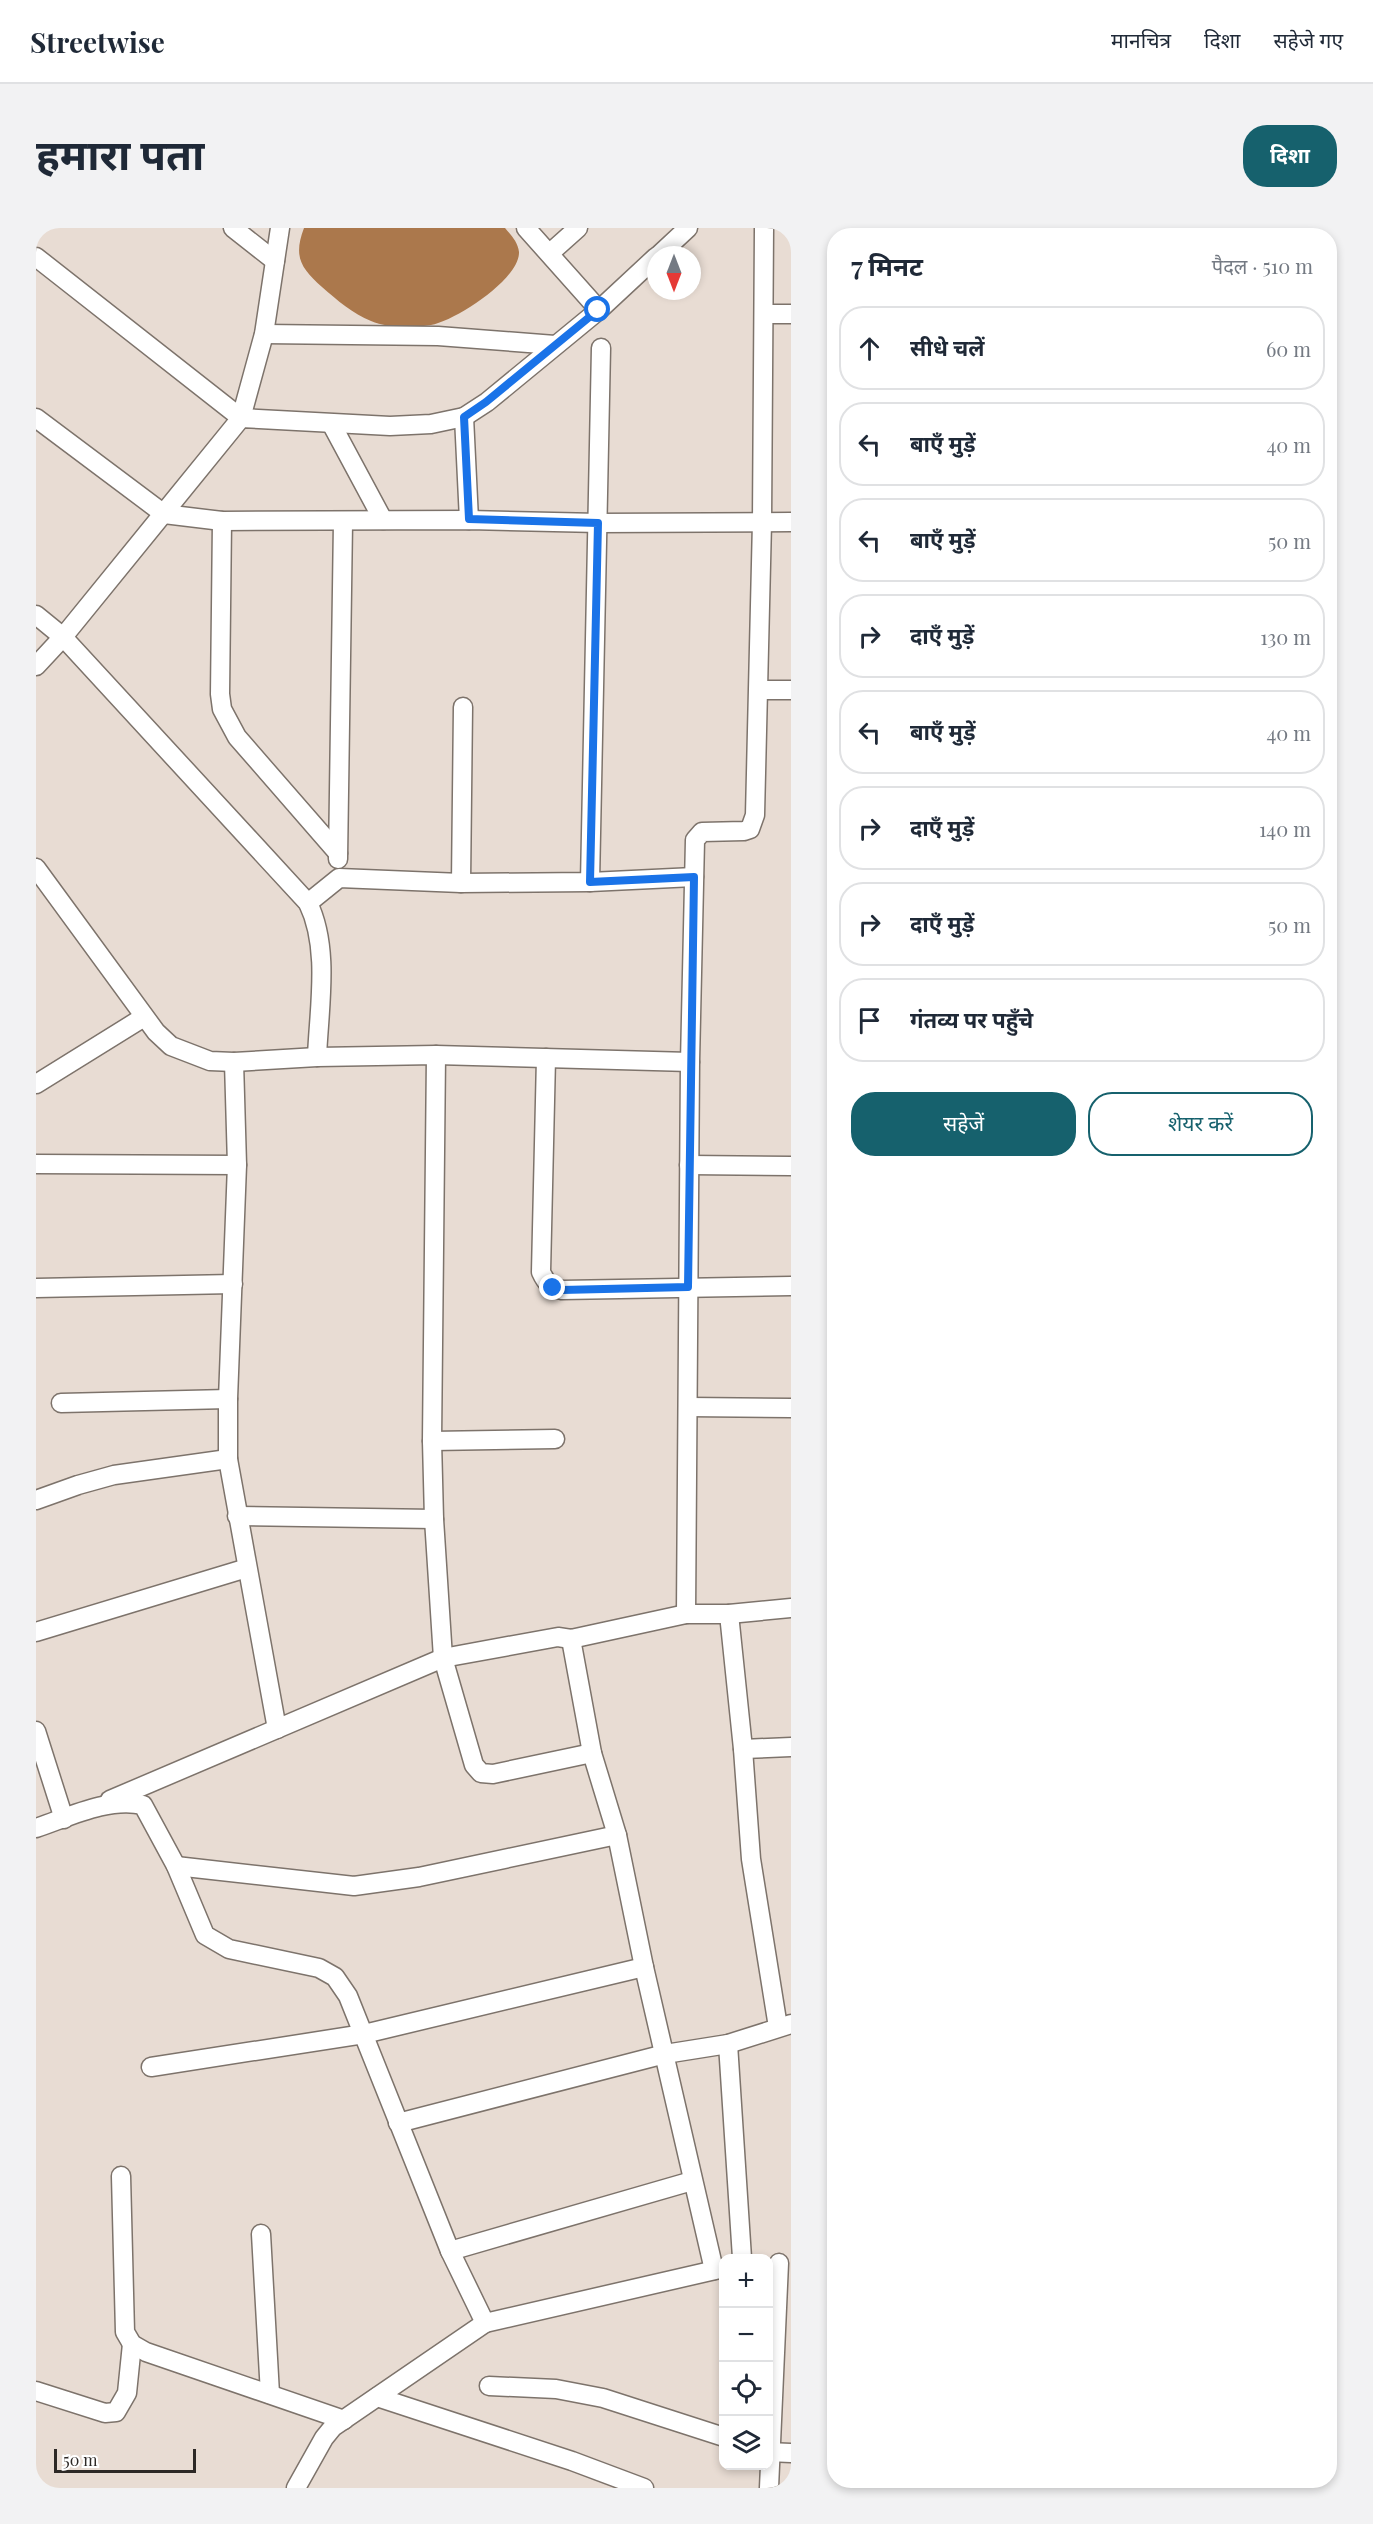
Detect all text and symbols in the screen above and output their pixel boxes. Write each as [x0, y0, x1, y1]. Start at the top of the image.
text: Streetwise [30, 23, 165, 60]
text: मानचित्र [1111, 25, 1171, 53]
text: दिशा [1204, 25, 1240, 53]
text: सहेजे गए [1273, 25, 1343, 53]
text: हमारा पता [36, 125, 204, 181]
button: दिशा [1243, 125, 1337, 187]
north arrow [647, 246, 701, 300]
text: 7 मिनट [851, 248, 923, 283]
text: पैदल · 510 m [1212, 252, 1313, 279]
route start [584, 296, 610, 322]
icon: ahead [853, 332, 886, 365]
text: सीधे चलें [910, 332, 984, 362]
text: 60 m [1266, 335, 1311, 362]
icon: left [853, 428, 886, 461]
text: बाएँ मुड़ें [910, 428, 975, 458]
text: 40 m [1266, 431, 1311, 458]
icon: left [853, 524, 886, 557]
text: बाएँ मुड़ें [910, 524, 975, 554]
text: 50 m [1268, 527, 1311, 554]
icon: right [853, 620, 886, 653]
text: दाएँ मुड़ें [910, 620, 974, 650]
text: 130 m [1260, 623, 1311, 650]
icon: left [853, 716, 886, 749]
text: बाएँ मुड़ें [910, 716, 975, 746]
text: 40 m [1266, 719, 1311, 746]
icon: right [853, 812, 886, 845]
text: दाएँ मुड़ें [910, 812, 974, 842]
text: 140 m [1259, 815, 1311, 842]
icon: right [853, 908, 886, 941]
text: दाएँ मुड़ें [910, 908, 974, 938]
text: 50 m [1268, 911, 1311, 938]
icon: arrive [853, 1004, 886, 1037]
text: गंतव्य पर पहुँचे [910, 1004, 1033, 1034]
button: सहेजें [851, 1092, 1076, 1156]
button: शेयर करें [1088, 1092, 1313, 1156]
route end [539, 1274, 565, 1300]
map controls [719, 2254, 773, 2470]
button: + [719, 2254, 773, 2308]
button: − [719, 2308, 773, 2362]
button: locate [719, 2362, 773, 2416]
button: layers [719, 2416, 773, 2470]
scale bar [54, 2446, 196, 2474]
text: 50 m [63, 2449, 97, 2470]

